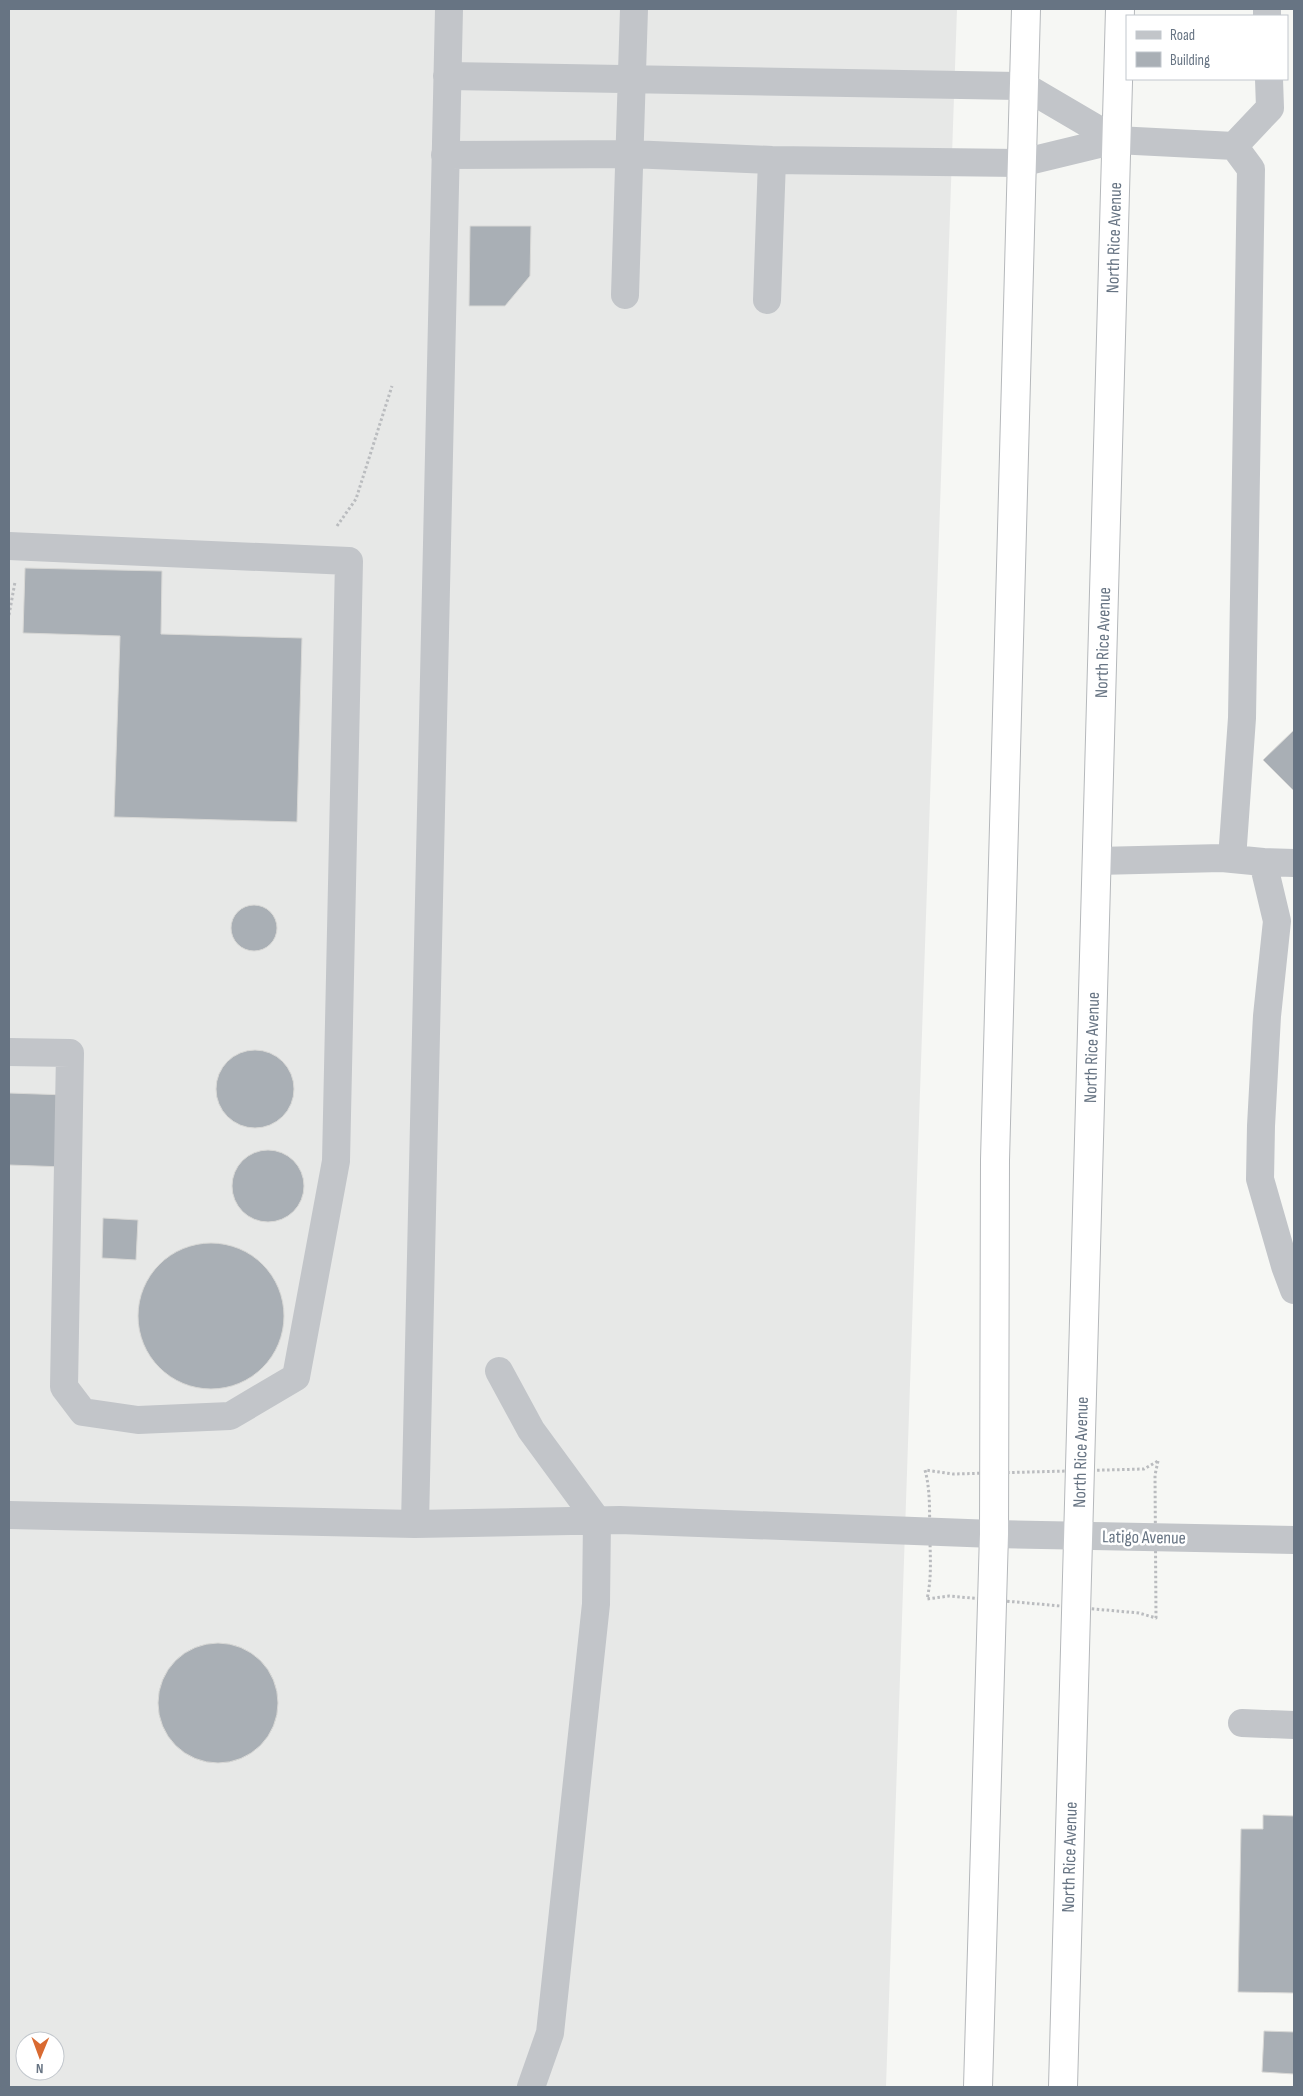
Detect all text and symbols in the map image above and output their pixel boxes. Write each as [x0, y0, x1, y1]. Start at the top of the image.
legend [1126, 15, 1288, 80]
text: Road [1170, 26, 1195, 45]
text: Building [1170, 51, 1210, 70]
street label: North Rice Avenue [1102, 182, 1126, 294]
street label: North Rice Avenue [1091, 587, 1115, 698]
street label: North Rice Avenue [1080, 992, 1104, 1103]
street label: North Rice Avenue [1069, 1396, 1093, 1508]
street label: Latigo Avenue [1102, 1526, 1186, 1549]
street label: North Rice Avenue [1058, 1801, 1082, 1913]
north arrow [15, 2031, 65, 2081]
text: N [36, 2060, 44, 2077]

